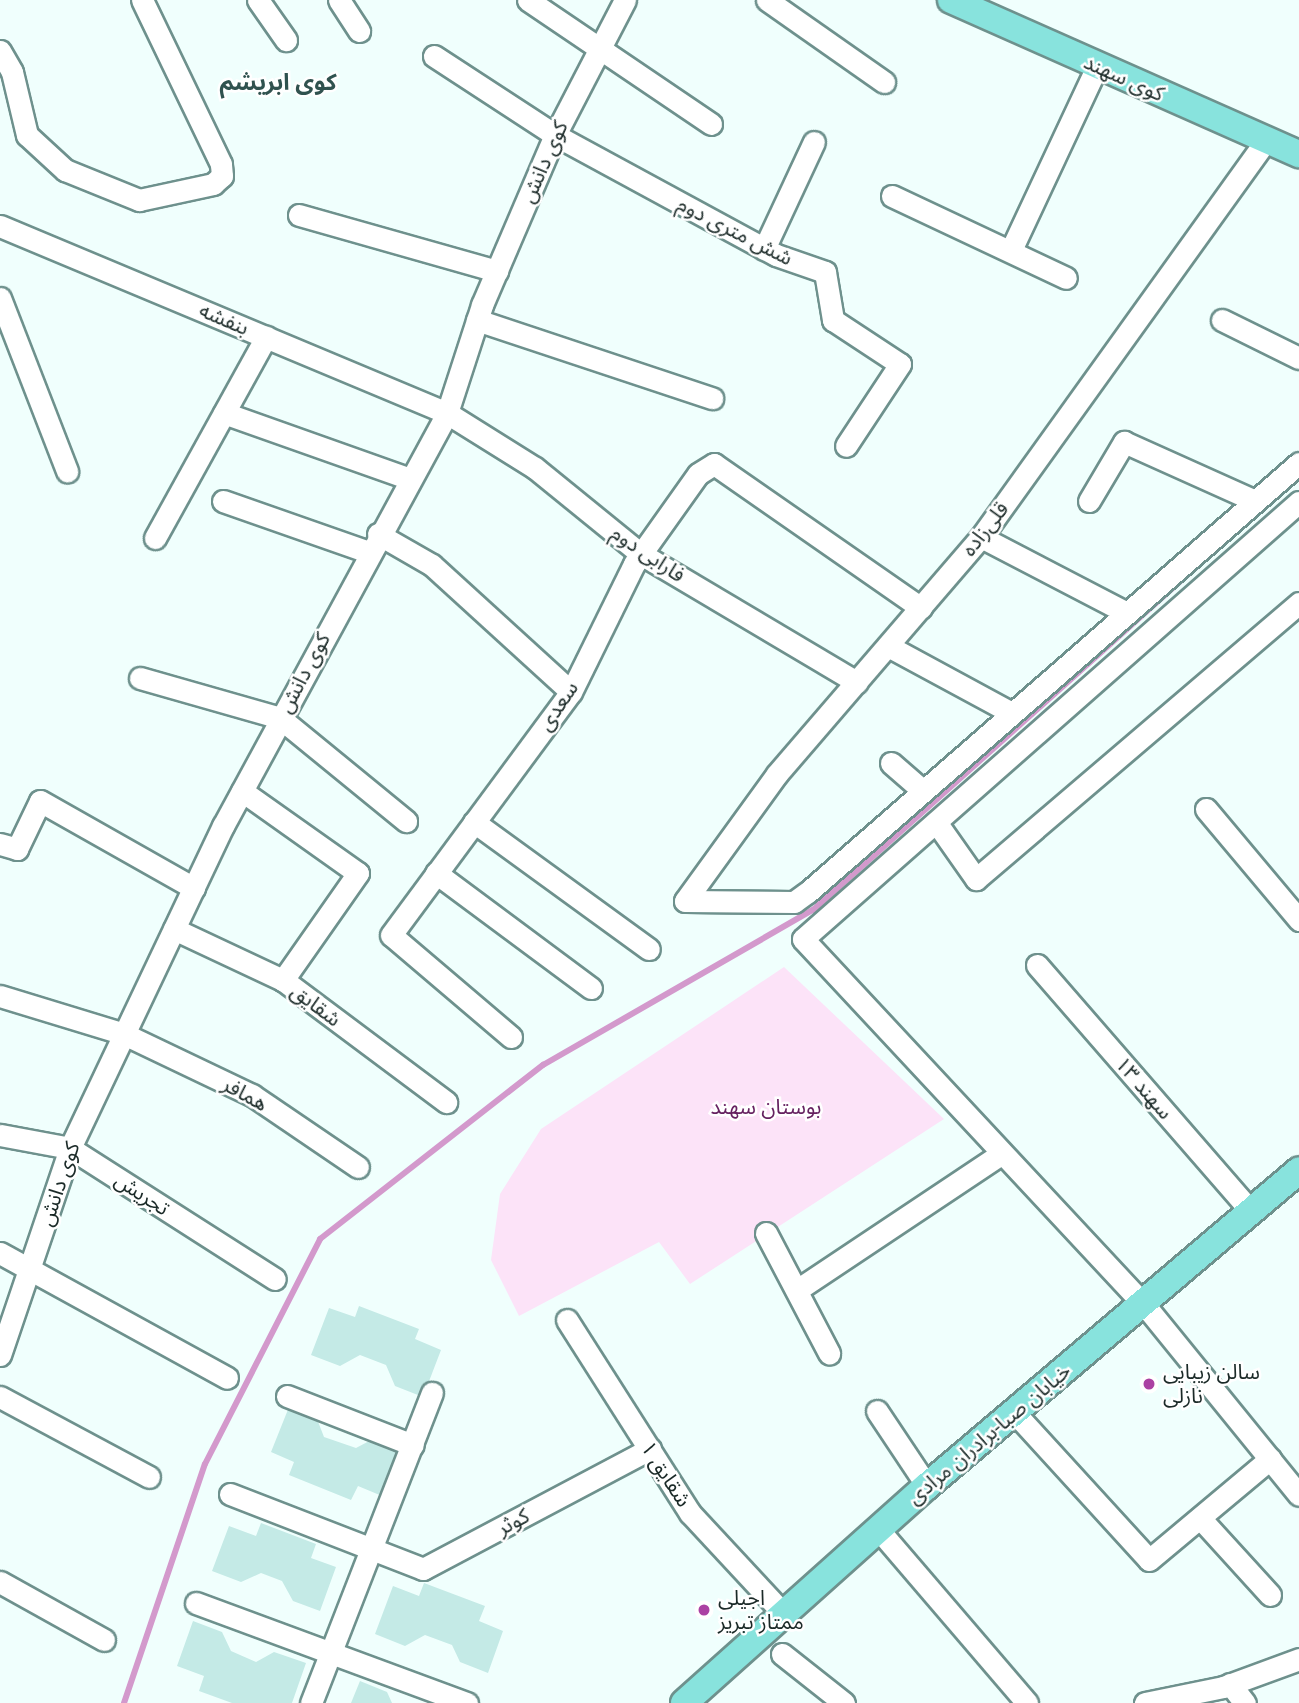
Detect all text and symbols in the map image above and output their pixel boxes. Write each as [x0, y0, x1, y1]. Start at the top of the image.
street label: کوی سهند [1080, 49, 1168, 107]
district label: کوی ابریشم [219, 69, 337, 97]
street label: کوی دانش [515, 117, 573, 207]
street label: شش متری دوم [673, 191, 797, 271]
street label: بنفشه [195, 297, 253, 341]
street label: قلی‌زاده [956, 497, 1014, 561]
street label: فارابی دوم [606, 520, 690, 588]
street label: کوی دانش [272, 629, 336, 717]
street label: سعدی [532, 676, 584, 736]
street label: شقایق [286, 978, 346, 1032]
street label: سهند ۱۳ [1110, 1052, 1178, 1124]
street label: همافر [218, 1071, 272, 1117]
park label: بوستان سهند [710, 1094, 822, 1120]
street label: کوی دانش [33, 1139, 85, 1229]
street label: تجریش [110, 1167, 174, 1221]
street label: خیابان صبا-برادران مرادی [902, 1358, 1076, 1510]
place label: سالن زیبایی نازلی [1163, 1359, 1260, 1409]
marker: سالن زیبایی نازلی [1141, 1376, 1157, 1392]
street label: شقایق ۱ [635, 1436, 697, 1512]
street label: کوثر [492, 1503, 534, 1541]
place label: اجیلی ممتاز تبریز [718, 1585, 804, 1635]
marker: اجیلی ممتاز تبریز [696, 1602, 712, 1618]

